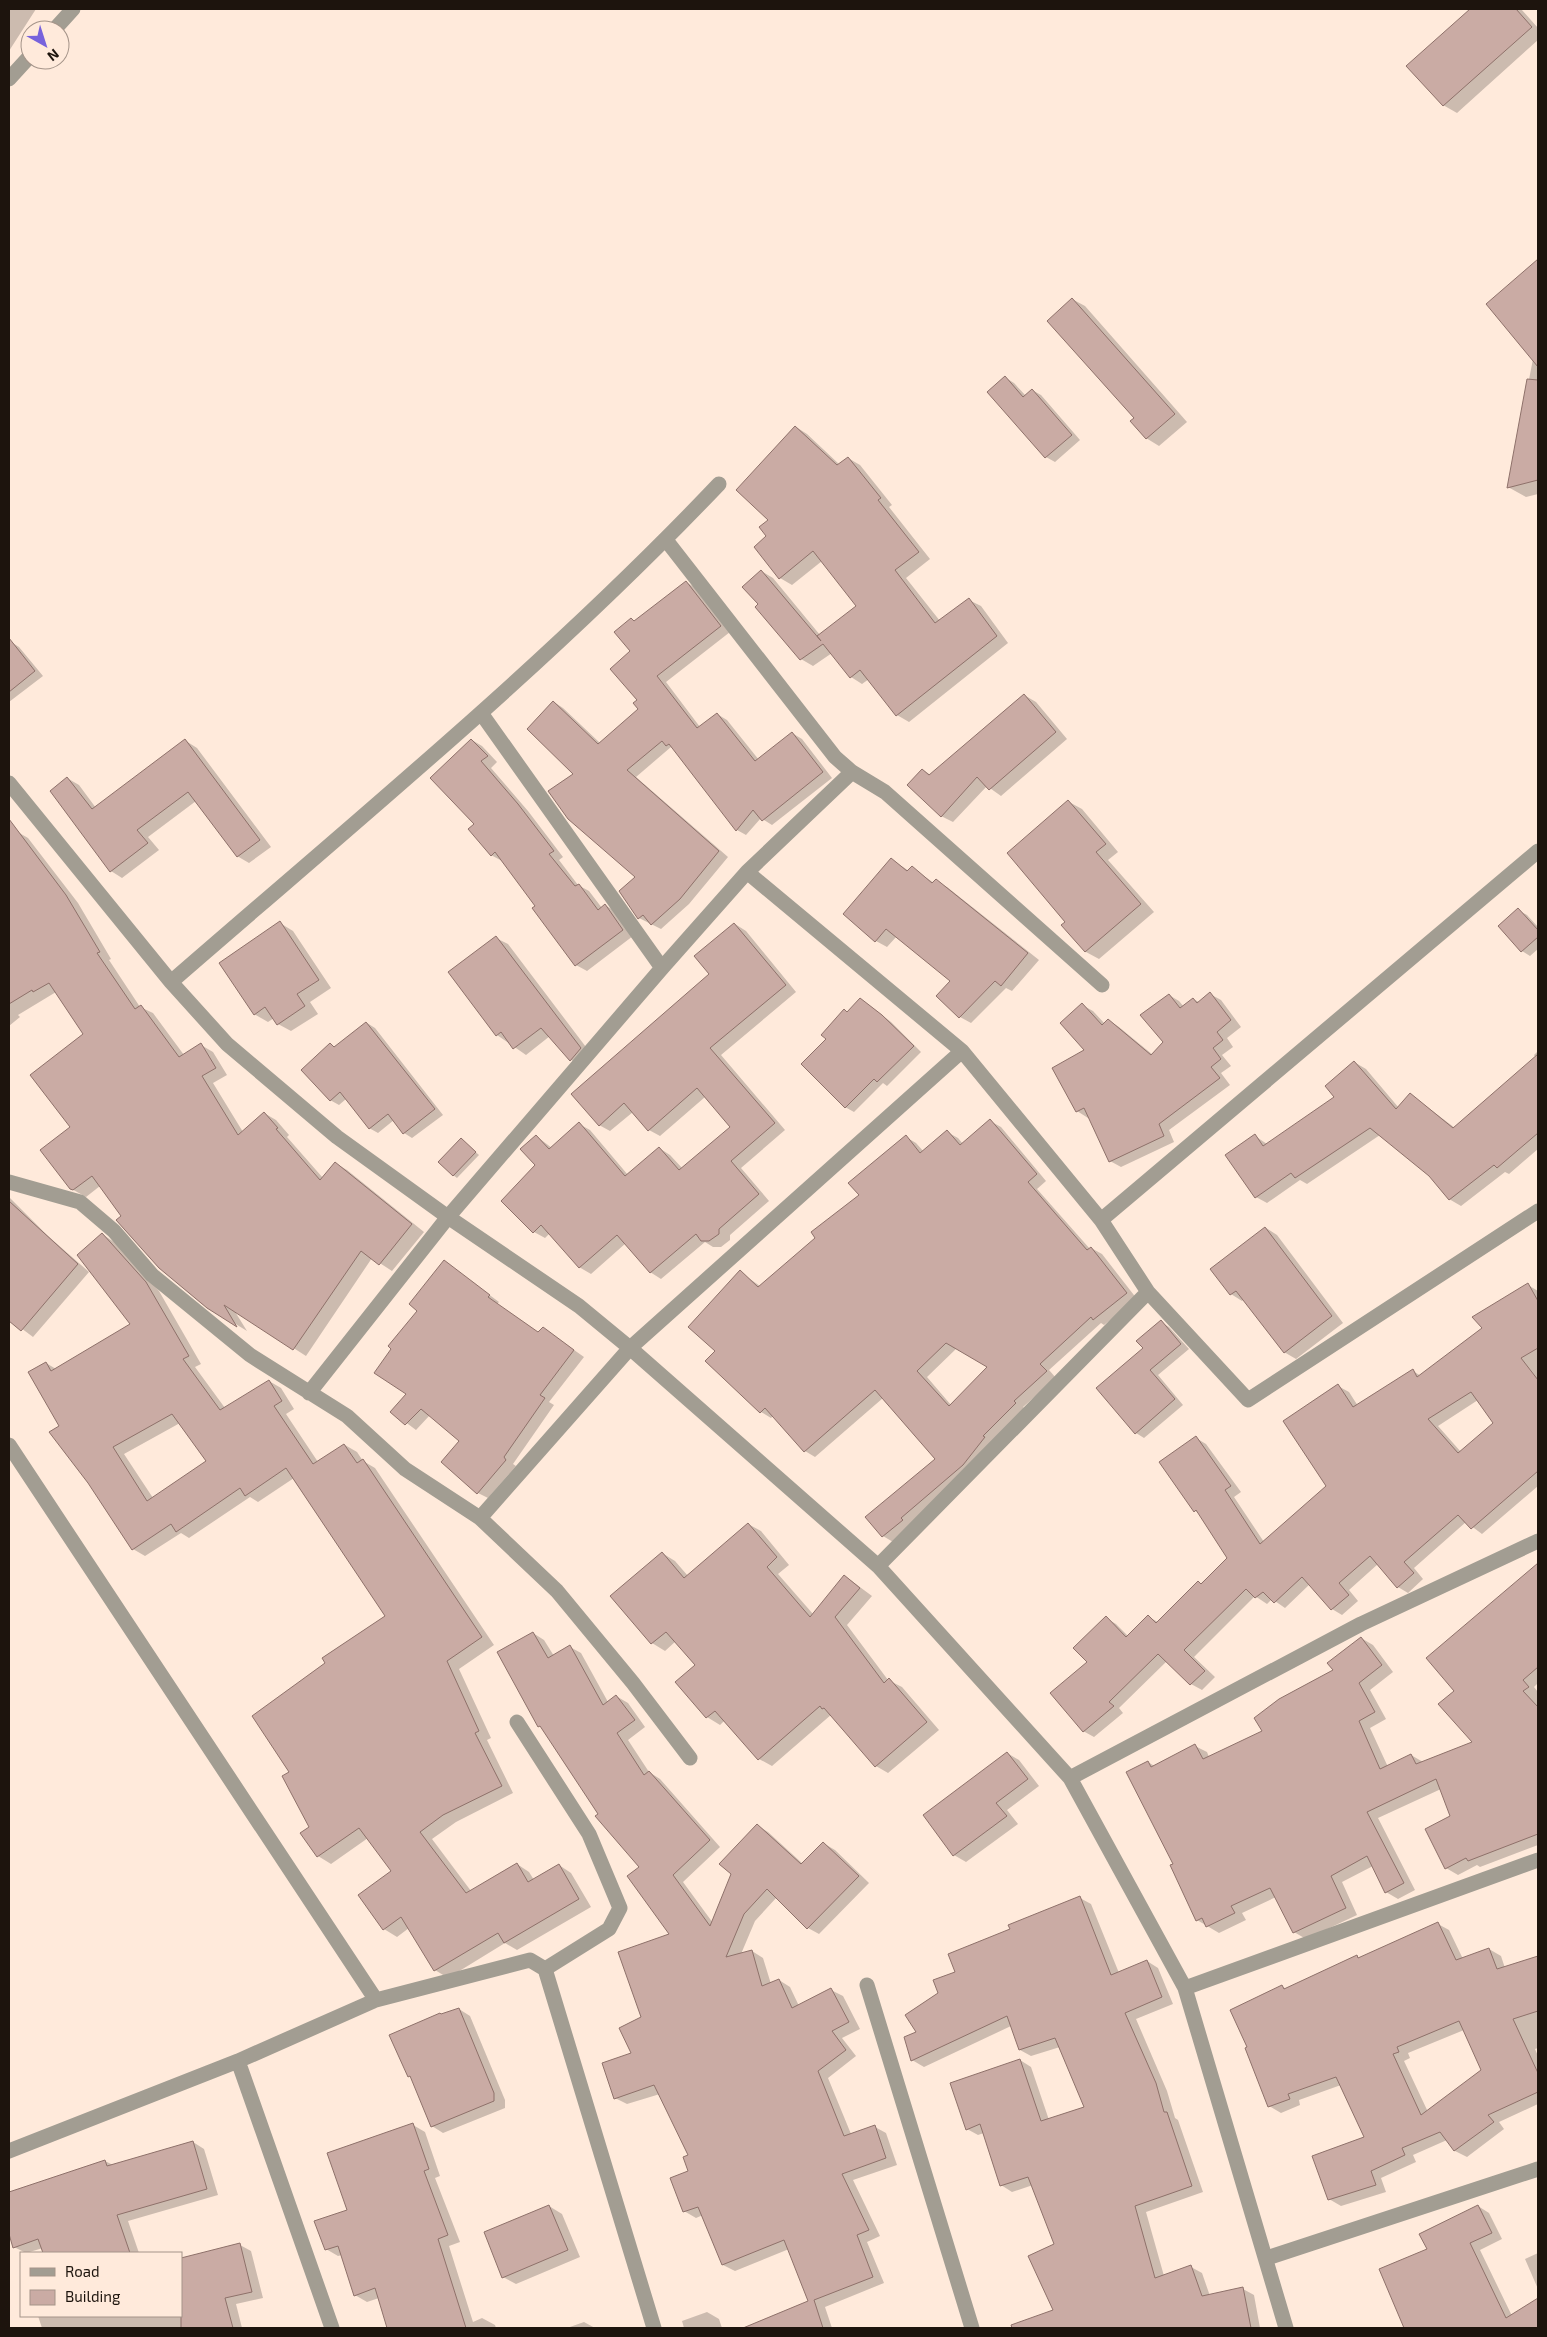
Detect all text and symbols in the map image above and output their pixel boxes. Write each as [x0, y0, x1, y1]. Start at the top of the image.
north arrow [20, 20, 70, 70]
text: N [44, 46, 63, 65]
legend [20, 2252, 182, 2317]
text: Road [65, 2262, 100, 2280]
text: Building [65, 2287, 121, 2305]

